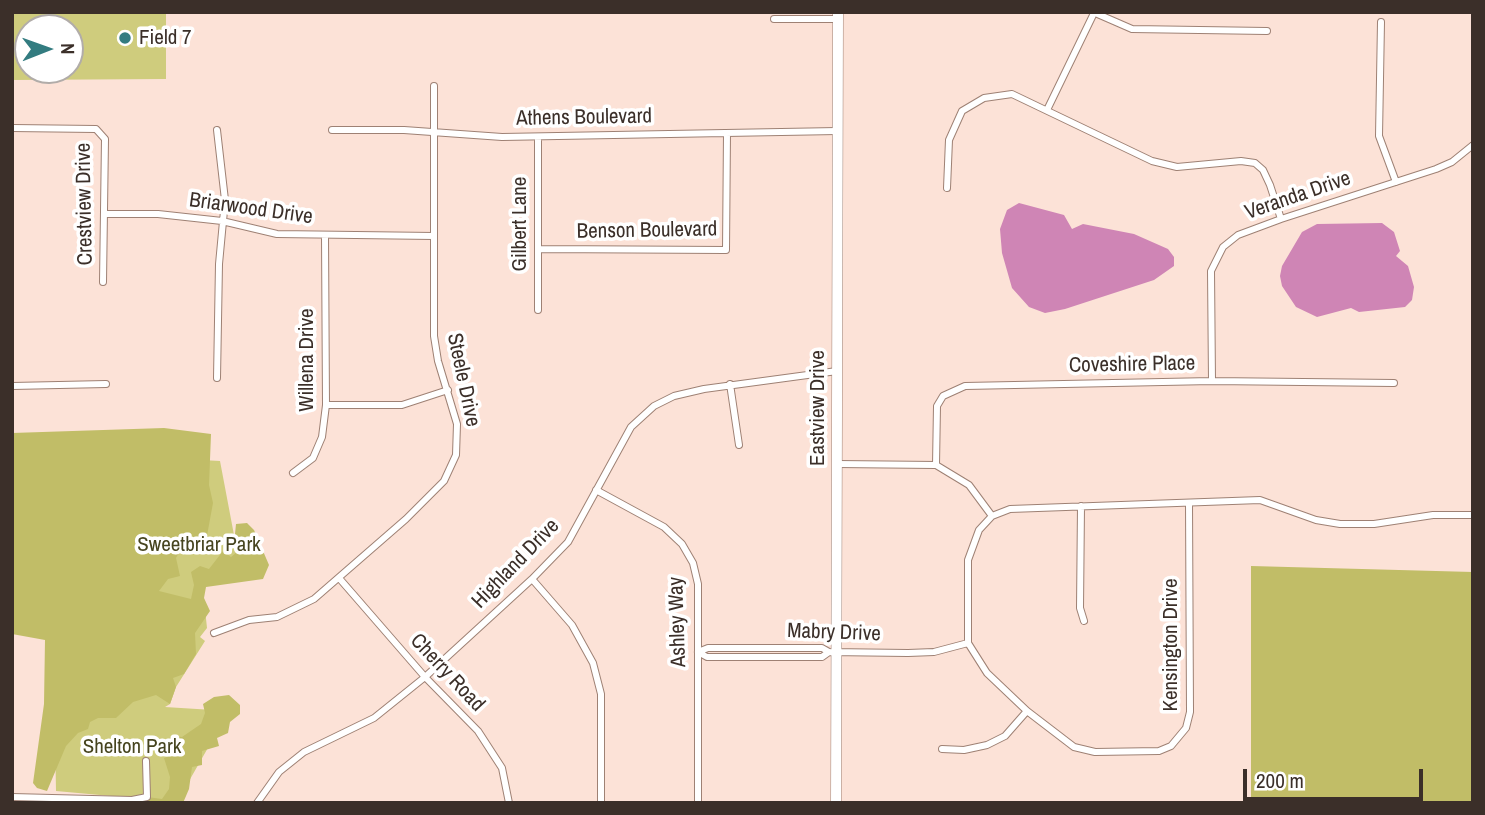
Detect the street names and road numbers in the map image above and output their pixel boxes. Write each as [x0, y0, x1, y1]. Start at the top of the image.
street label: Athens Boulevard [516, 104, 652, 132]
street label: Crestview Drive [71, 143, 99, 265]
street label: Veranda Drive [1242, 166, 1354, 226]
street label: Gilbert Lane [507, 177, 533, 271]
street label: Briarwood Drive [188, 188, 314, 230]
street label: Benson Boulevard [576, 217, 718, 245]
street label: Willena Drive [294, 308, 320, 412]
street label: Steele Drive [441, 331, 485, 429]
street label: Eastview Drive [805, 350, 831, 466]
street label: Coveshire Place [1069, 351, 1195, 379]
street label: Highland Drive [467, 514, 565, 614]
street label: Ashley Way [664, 576, 692, 668]
street label: Kensington Drive [1158, 578, 1184, 712]
street label: Mabry Drive [787, 619, 881, 647]
street label: Cherry Road [405, 629, 489, 717]

